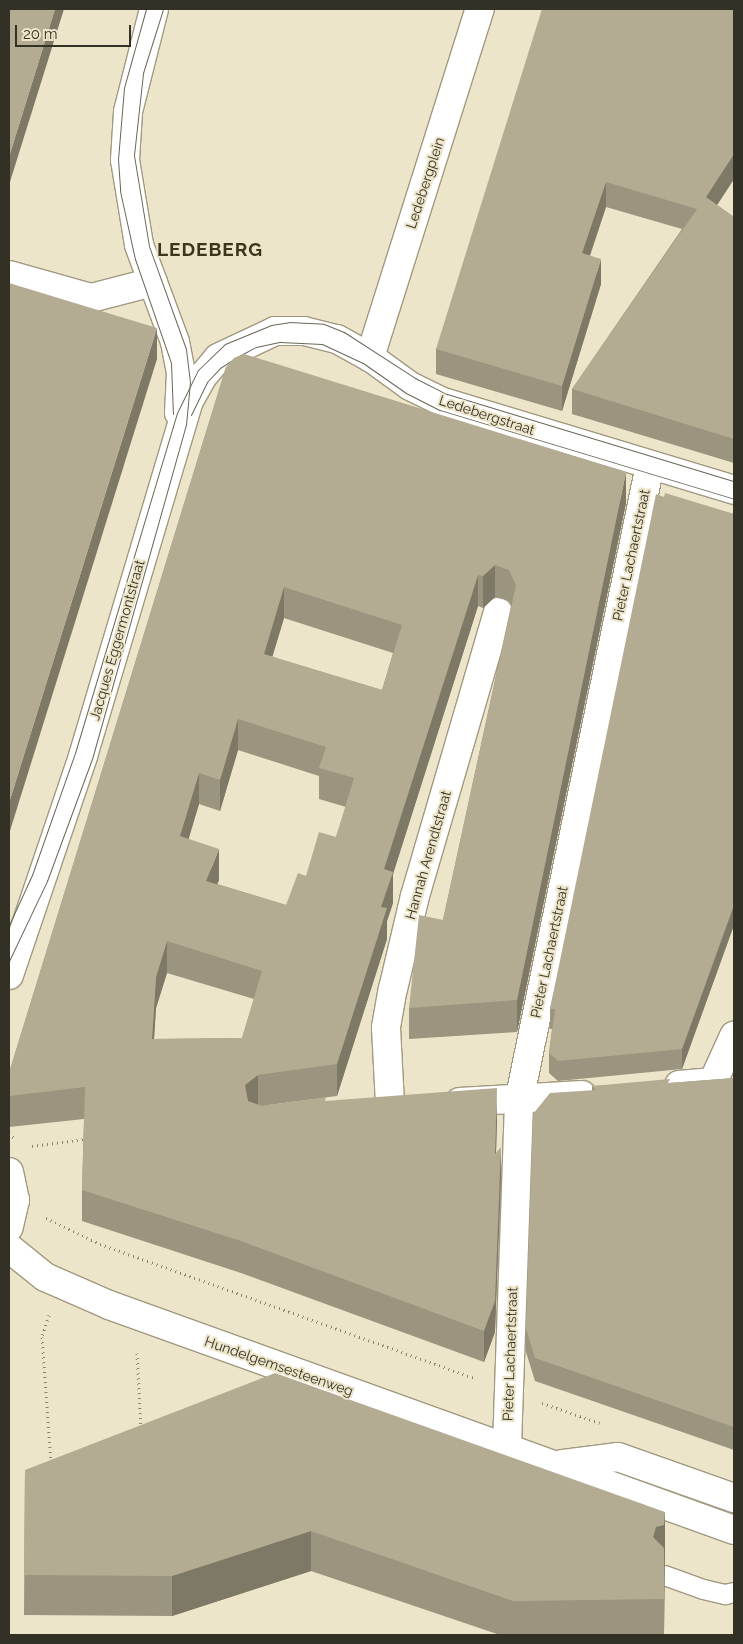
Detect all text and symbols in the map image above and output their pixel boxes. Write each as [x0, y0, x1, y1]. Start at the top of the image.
scale bar [18, 15, 134, 47]
text: 20 m [23, 25, 58, 43]
street label: Ledebergplein [402, 135, 448, 231]
district label: LEDEBERG [156, 239, 264, 261]
street label: Ledebergstraat [437, 392, 537, 438]
street label: Pieter Lachaertstraat [609, 487, 653, 623]
street label: Jacques Eggermontstraat [86, 558, 148, 722]
street label: Hannah Arendtstraat [401, 788, 455, 922]
street label: Pieter Lachaertstraat [527, 884, 571, 1020]
street label: Pieter Lachaertstraat [499, 1286, 521, 1422]
street label: Hundelgemsesteenweg [202, 1333, 356, 1399]

